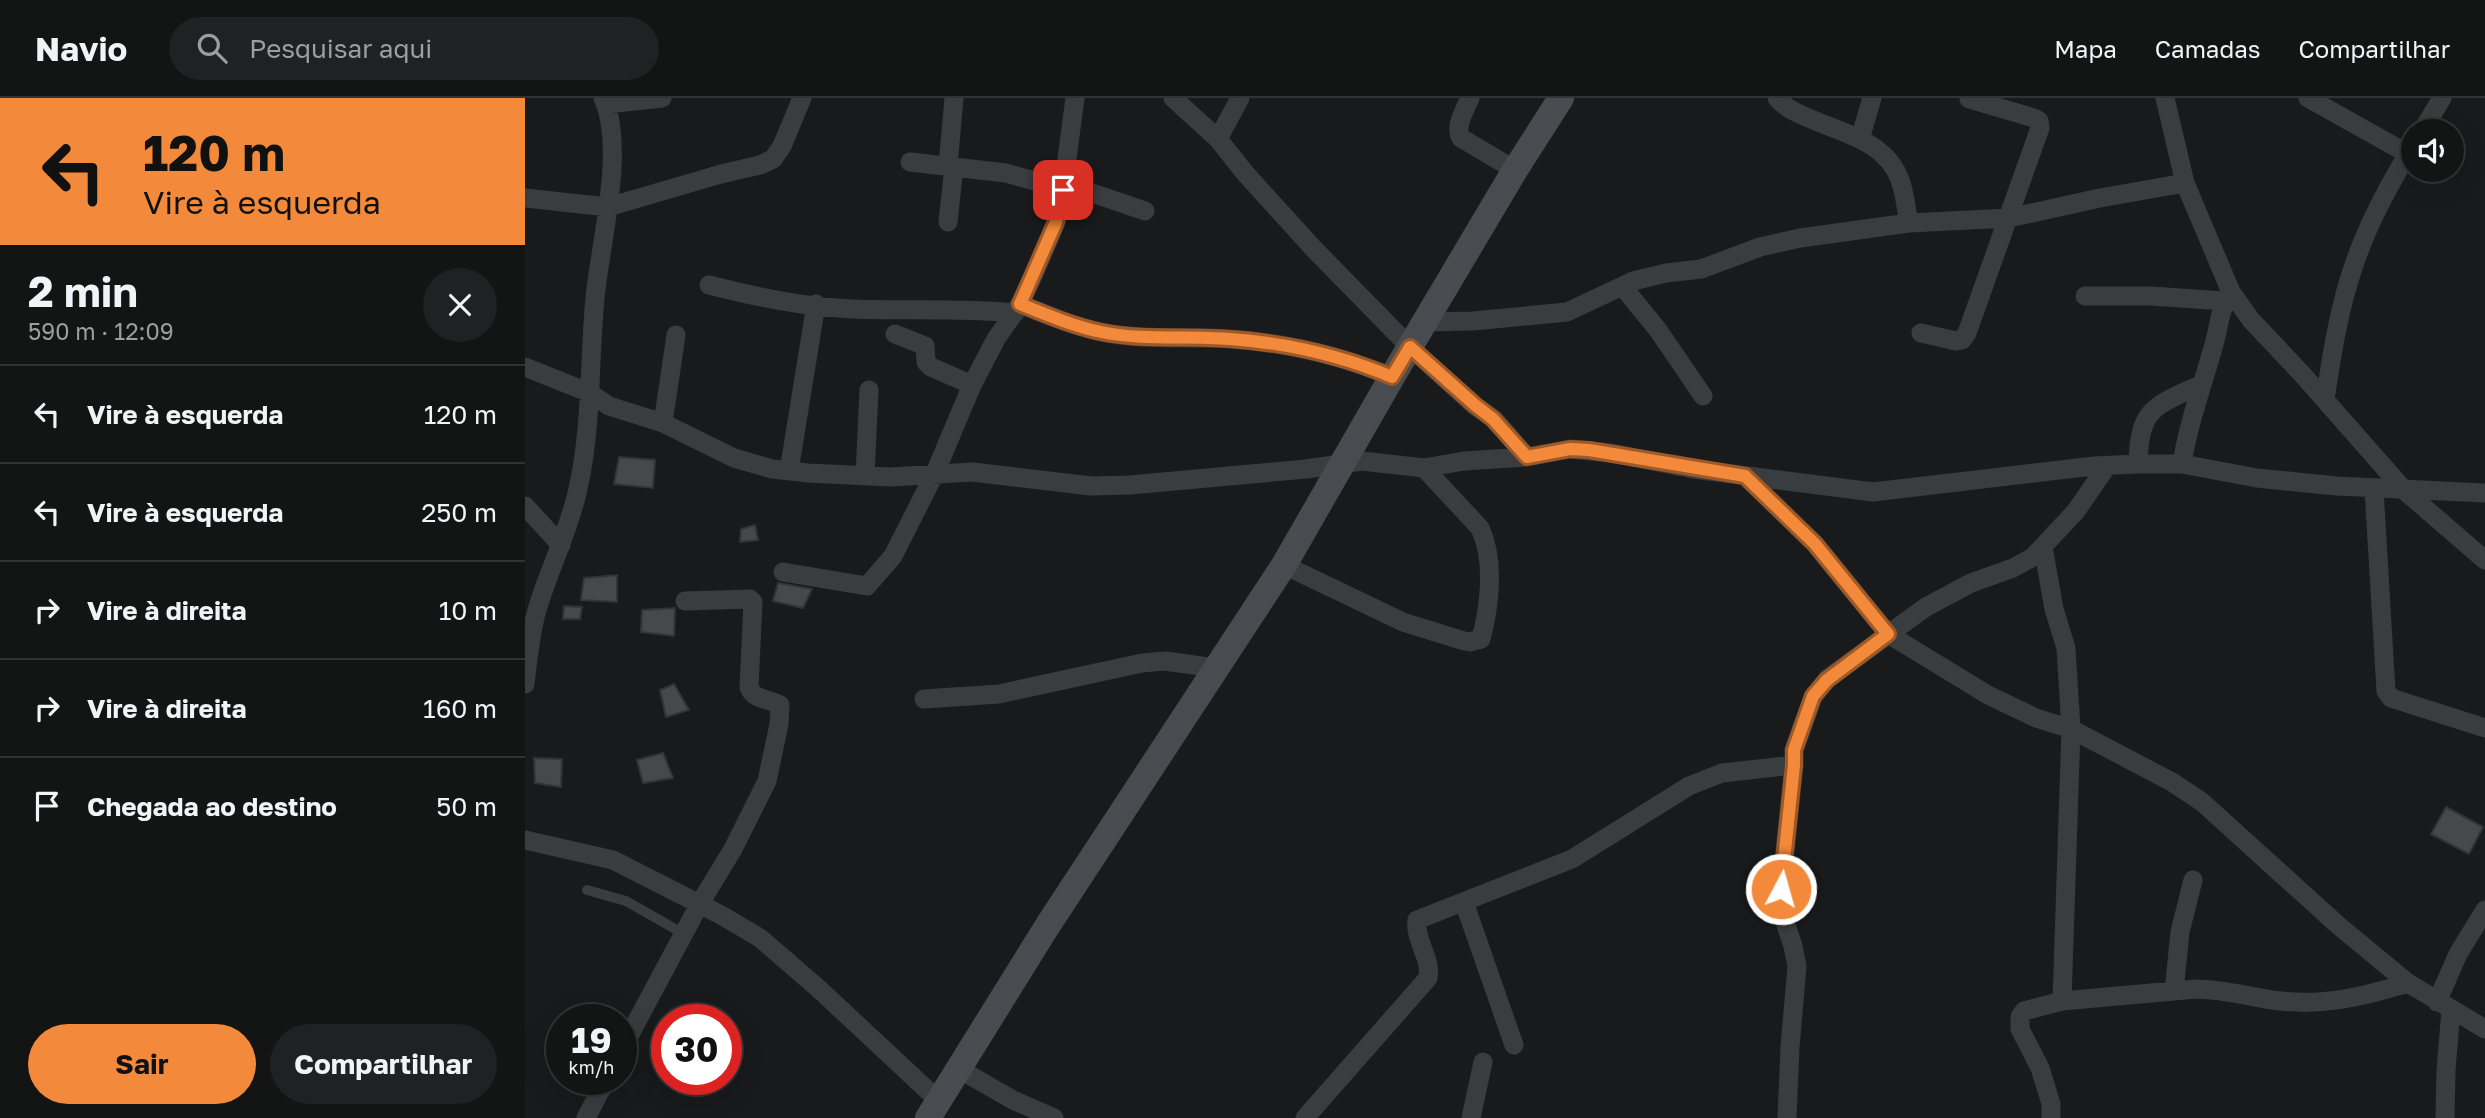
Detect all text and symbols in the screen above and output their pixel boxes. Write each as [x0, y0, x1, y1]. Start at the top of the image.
search box [169, 17, 659, 80]
text: Navio [35, 29, 127, 68]
icon: search [193, 29, 231, 67]
text: Pesquisar aqui [249, 33, 432, 64]
text: Mapa [2054, 34, 2117, 63]
text: Camadas [2155, 34, 2260, 63]
text: Compartilhar [2298, 34, 2450, 63]
map controls [2401, 119, 2464, 182]
button: sound [2401, 119, 2464, 182]
text: 120 m [143, 123, 285, 182]
icon: left [28, 126, 119, 217]
pin [1033, 160, 1093, 220]
icon: arrive [1044, 171, 1082, 209]
text: Vire à esquerda [143, 183, 381, 221]
text: 2 min [28, 266, 138, 316]
button: close [423, 268, 497, 342]
text: 590 m · 12:09 [28, 317, 174, 345]
icon: left [28, 395, 66, 433]
text: Vire à esquerda [87, 399, 283, 430]
text: 120 m [424, 399, 497, 430]
icon: left [28, 493, 66, 531]
text: Vire à esquerda [87, 497, 283, 528]
text: 250 m [421, 497, 497, 528]
icon: right [28, 591, 66, 629]
text: Vire à direita [87, 595, 247, 626]
text: 10 m [439, 595, 497, 626]
icon: right [28, 689, 66, 727]
text: Vire à direita [87, 693, 247, 724]
text: 160 m [423, 693, 497, 724]
icon: arrive [28, 787, 66, 825]
text: Chegada ao destino [87, 791, 337, 822]
text: 50 m [436, 791, 497, 822]
position arrow [1744, 852, 1818, 926]
speed limit sign: 30 [651, 1004, 742, 1095]
text: 19 [571, 1019, 612, 1061]
button: Sair [28, 1024, 256, 1104]
button: Compartilhar [270, 1024, 497, 1104]
text: km/h [569, 1056, 614, 1078]

